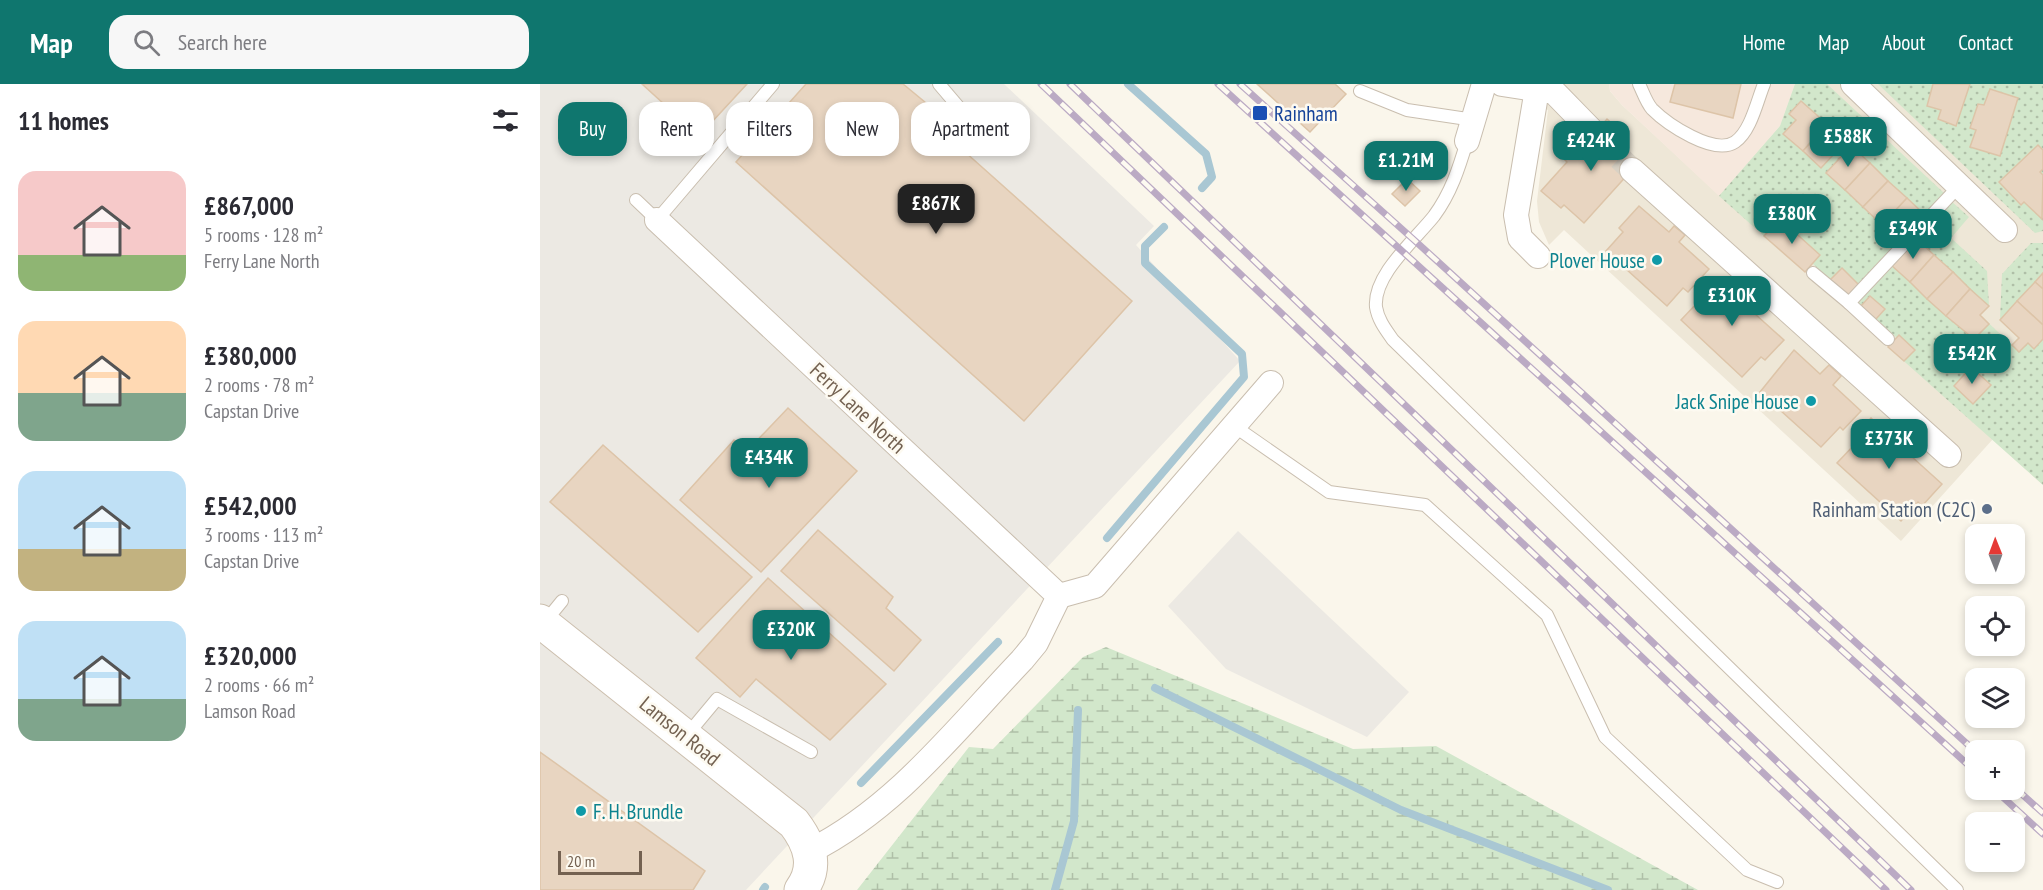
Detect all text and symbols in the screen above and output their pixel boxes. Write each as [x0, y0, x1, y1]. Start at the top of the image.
search box [109, 15, 529, 69]
text: Map [30, 24, 73, 61]
icon: search [130, 26, 163, 59]
text: Search here [178, 28, 267, 56]
text: Home [1743, 29, 1785, 56]
text: Map [1818, 29, 1849, 56]
text: About [1882, 29, 1925, 56]
text: Contact [1958, 29, 2013, 56]
place label: Rainham [1274, 100, 1338, 127]
chip: Buy [558, 102, 627, 156]
chip: Rent [639, 102, 714, 156]
chip: Filters [726, 102, 813, 156]
chip: New [825, 102, 899, 156]
chip: Apartment [911, 102, 1030, 156]
text: 11 homes [18, 104, 109, 137]
icon: filters [489, 104, 522, 137]
marker: Rainham [1251, 104, 1269, 122]
pin: £588K [1806, 117, 1890, 168]
pin: £424K [1549, 121, 1633, 172]
text: £588K [1824, 123, 1872, 149]
text: £424K [1567, 127, 1615, 153]
pin: £1.21M [1357, 141, 1455, 192]
text: £1.21M [1378, 147, 1434, 173]
pin: £867K [894, 184, 978, 235]
text: £867,000 [204, 189, 294, 222]
text: £867K [912, 190, 960, 216]
pin: £380K [1750, 194, 1834, 245]
icon: home [66, 195, 138, 267]
text: £380K [1768, 200, 1816, 226]
pin: £349K [1871, 209, 1955, 260]
text: £349K [1889, 215, 1937, 241]
text: 5 rooms · 128 m² [204, 222, 323, 248]
place label: Plover House [1550, 247, 1645, 274]
text: Ferry Lane North [204, 248, 320, 274]
marker: Plover House [1650, 253, 1664, 267]
pin: £310K [1690, 276, 1774, 327]
text: £310K [1708, 282, 1756, 308]
pin: £542K [1930, 334, 2014, 385]
text: £380,000 [204, 339, 297, 372]
text: £542K [1948, 340, 1996, 366]
icon: home [66, 345, 138, 417]
street label: Ferry Lane North [804, 357, 912, 459]
text: 2 rooms · 78 m² [204, 372, 314, 398]
place label: Jack Snipe House [1675, 388, 1799, 415]
marker: Jack Snipe House [1804, 394, 1818, 408]
text: Capstan Drive [204, 398, 299, 424]
pin: £373K [1847, 419, 1931, 470]
text: £373K [1865, 425, 1913, 451]
pin: £434K [727, 438, 811, 489]
text: £434K [745, 444, 793, 470]
text: £542,000 [204, 489, 297, 522]
icon: home [66, 495, 138, 567]
place label: Rainham Station (C2C) [1812, 496, 1975, 523]
marker: Rainham Station (C2C) [1980, 502, 1994, 516]
text: 3 rooms · 113 m² [204, 522, 323, 548]
north arrow [1965, 524, 2025, 584]
map controls [1965, 524, 2025, 872]
text: Capstan Drive [204, 548, 299, 574]
button: locate [1965, 596, 2025, 656]
pin: £320K [749, 610, 833, 661]
text: £320K [767, 616, 815, 642]
text: £320,000 [204, 639, 297, 672]
icon: home [66, 645, 138, 717]
button: layers [1965, 668, 2025, 728]
text: 2 rooms · 66 m² [204, 672, 314, 698]
street label: Lamson Road [634, 690, 726, 772]
text: Lamson Road [204, 698, 296, 724]
button: + [1965, 740, 2025, 800]
place label: F. H. Brundle [593, 798, 683, 825]
marker: F. H. Brundle [574, 804, 588, 818]
button: − [1965, 812, 2025, 872]
scale bar [558, 848, 642, 876]
text: 20 m [567, 851, 595, 871]

